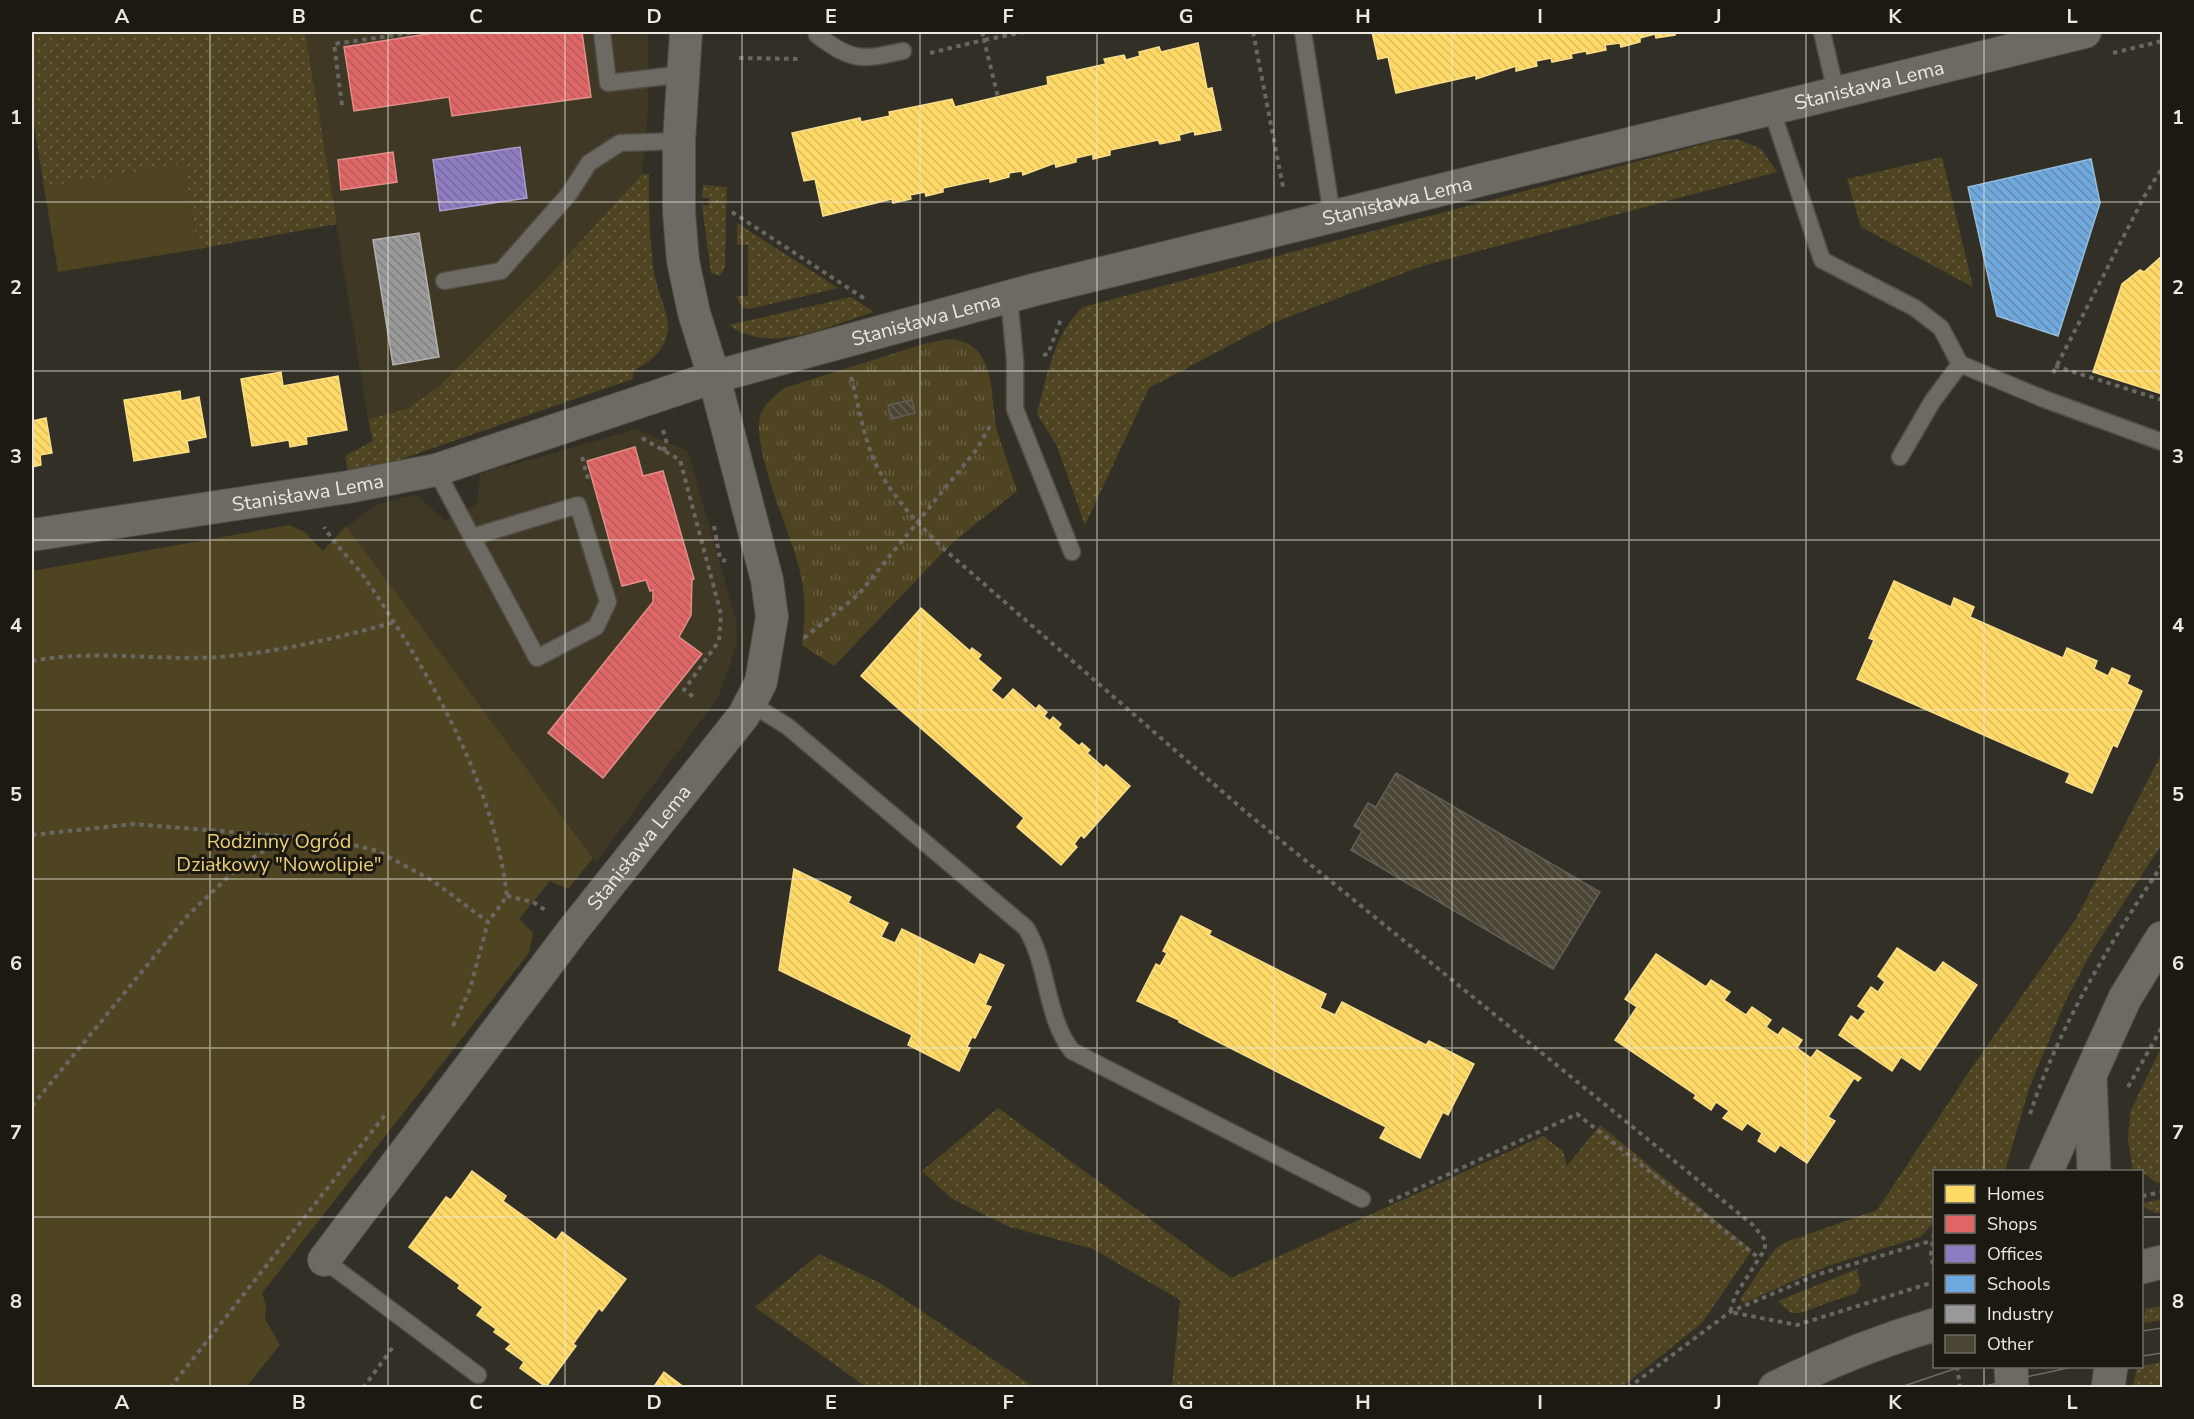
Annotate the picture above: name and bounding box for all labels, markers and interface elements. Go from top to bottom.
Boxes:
text: A [115,3,130,30]
text: B [292,3,306,30]
text: C [469,3,483,30]
text: D [646,3,662,30]
text: E [825,3,837,30]
text: F [1002,3,1014,30]
text: G [1179,3,1193,30]
text: H [1355,3,1371,30]
text: I [1537,3,1543,30]
text: J [1713,3,1722,30]
text: K [1888,3,1902,30]
text: L [2066,3,2078,30]
street label: Stanisława Lema [1791,54,1947,116]
text: 1 [10,104,22,131]
text: 1 [2172,104,2184,131]
street label: Stanisława Lema [1319,169,1475,232]
text: 2 [10,274,22,301]
text: 2 [2172,274,2184,301]
street label: Stanisława Lema [848,286,1003,352]
text: 3 [10,443,22,470]
text: 3 [2172,443,2184,470]
street label: Stanisława Lema [230,467,386,518]
text: 4 [10,612,22,639]
text: 4 [2172,612,2184,639]
street label: Stanisława Lema [580,779,697,916]
text: 5 [10,781,22,808]
text: 5 [2172,781,2184,808]
park label: Rodzinny Ogród Działkowy "Nowolipie" [176,828,382,878]
text: 6 [10,950,22,977]
text: 6 [2172,950,2184,977]
text: 7 [10,1119,22,1146]
text: 7 [2172,1119,2184,1146]
legend [1933,1170,2143,1368]
text: Homes [1987,1182,2044,1206]
text: Shops [1987,1212,2037,1236]
text: Offices [1987,1242,2043,1266]
text: Schools [1987,1272,2051,1296]
text: 8 [10,1288,22,1315]
text: 8 [2172,1288,2184,1315]
text: Industry [1987,1302,2054,1326]
text: Other [1987,1332,2034,1356]
text: A [115,1389,130,1416]
text: B [292,1389,306,1416]
text: C [469,1389,483,1416]
text: D [646,1389,662,1416]
text: E [825,1389,837,1416]
text: F [1002,1389,1014,1416]
text: G [1179,1389,1193,1416]
text: H [1355,1389,1371,1416]
text: I [1537,1389,1543,1416]
text: J [1713,1389,1722,1416]
text: K [1888,1389,1902,1416]
text: L [2066,1389,2078,1416]

